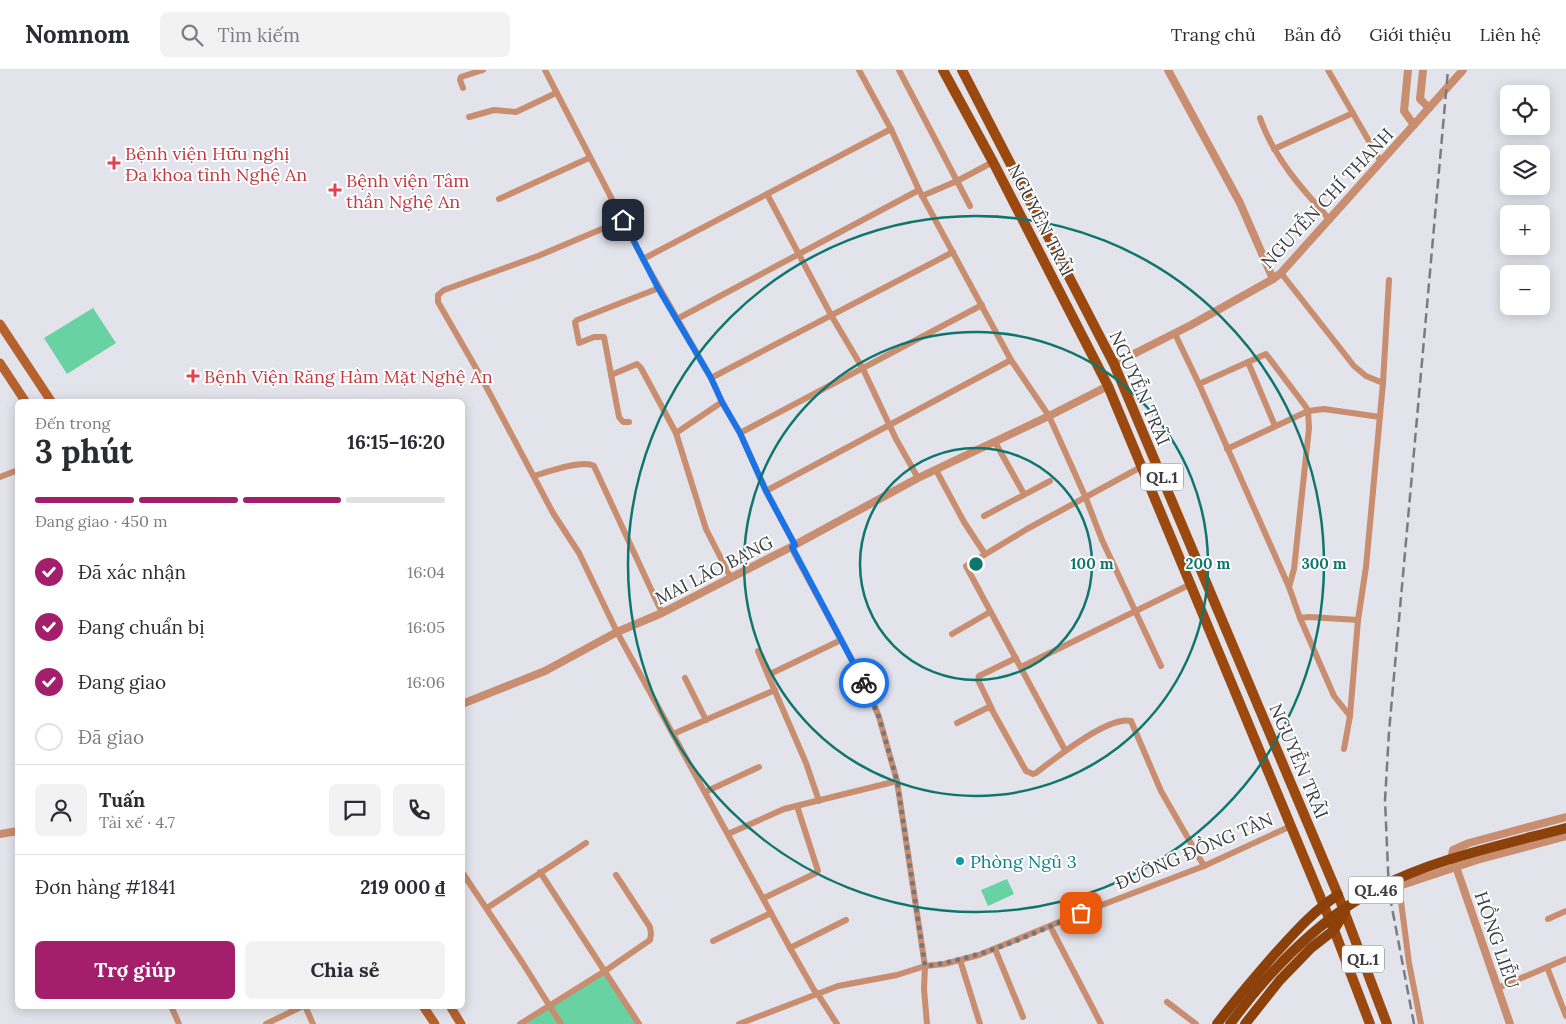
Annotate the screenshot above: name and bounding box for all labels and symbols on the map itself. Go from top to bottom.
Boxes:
street label: NGUYỄN CHÍ THANH [1256,123,1398,273]
place label: Bệnh viện Hữu nghị Đa khoa tỉnh Nghệ An [125,142,307,186]
marker: Bệnh viện Hữu nghị Đa khoa tỉnh Nghệ An [107,156,121,170]
street label: NGUYÊN TRÃI [1003,160,1079,280]
place label: Bệnh viện Tâm thần Nghệ An [346,169,469,213]
marker: Bệnh viện Tâm thần Nghệ An [328,183,342,197]
pin [602,199,644,241]
street label: NGUYỄN TRÃI [1104,327,1176,449]
place label: Bệnh Viện Răng Hàm Mặt Nghệ An [204,365,493,388]
marker: Bệnh Viện Răng Hàm Mặt Nghệ An [186,369,200,383]
road number: QL.1 [1141,464,1183,491]
street label: MAI LÃO BẠNG [651,530,777,610]
text: 100 m [1071,554,1114,573]
text: 200 m [1186,554,1231,573]
text: 300 m [1301,554,1347,573]
centre of rings [967,555,985,573]
courier [839,658,889,708]
street label: NGUYỄN TRÃI [1264,700,1334,822]
street label: ĐƯỜNG ĐỒNG TÂN [1112,807,1276,895]
place label: Phòng Ngủ 3 [970,850,1077,873]
marker: Phòng Ngủ 3 [954,855,966,867]
road number: QL.46 [1348,876,1404,904]
street label: HỒNG LIỄU [1470,888,1524,992]
pin [1060,892,1102,934]
road number: QL.1 [1342,946,1384,972]

